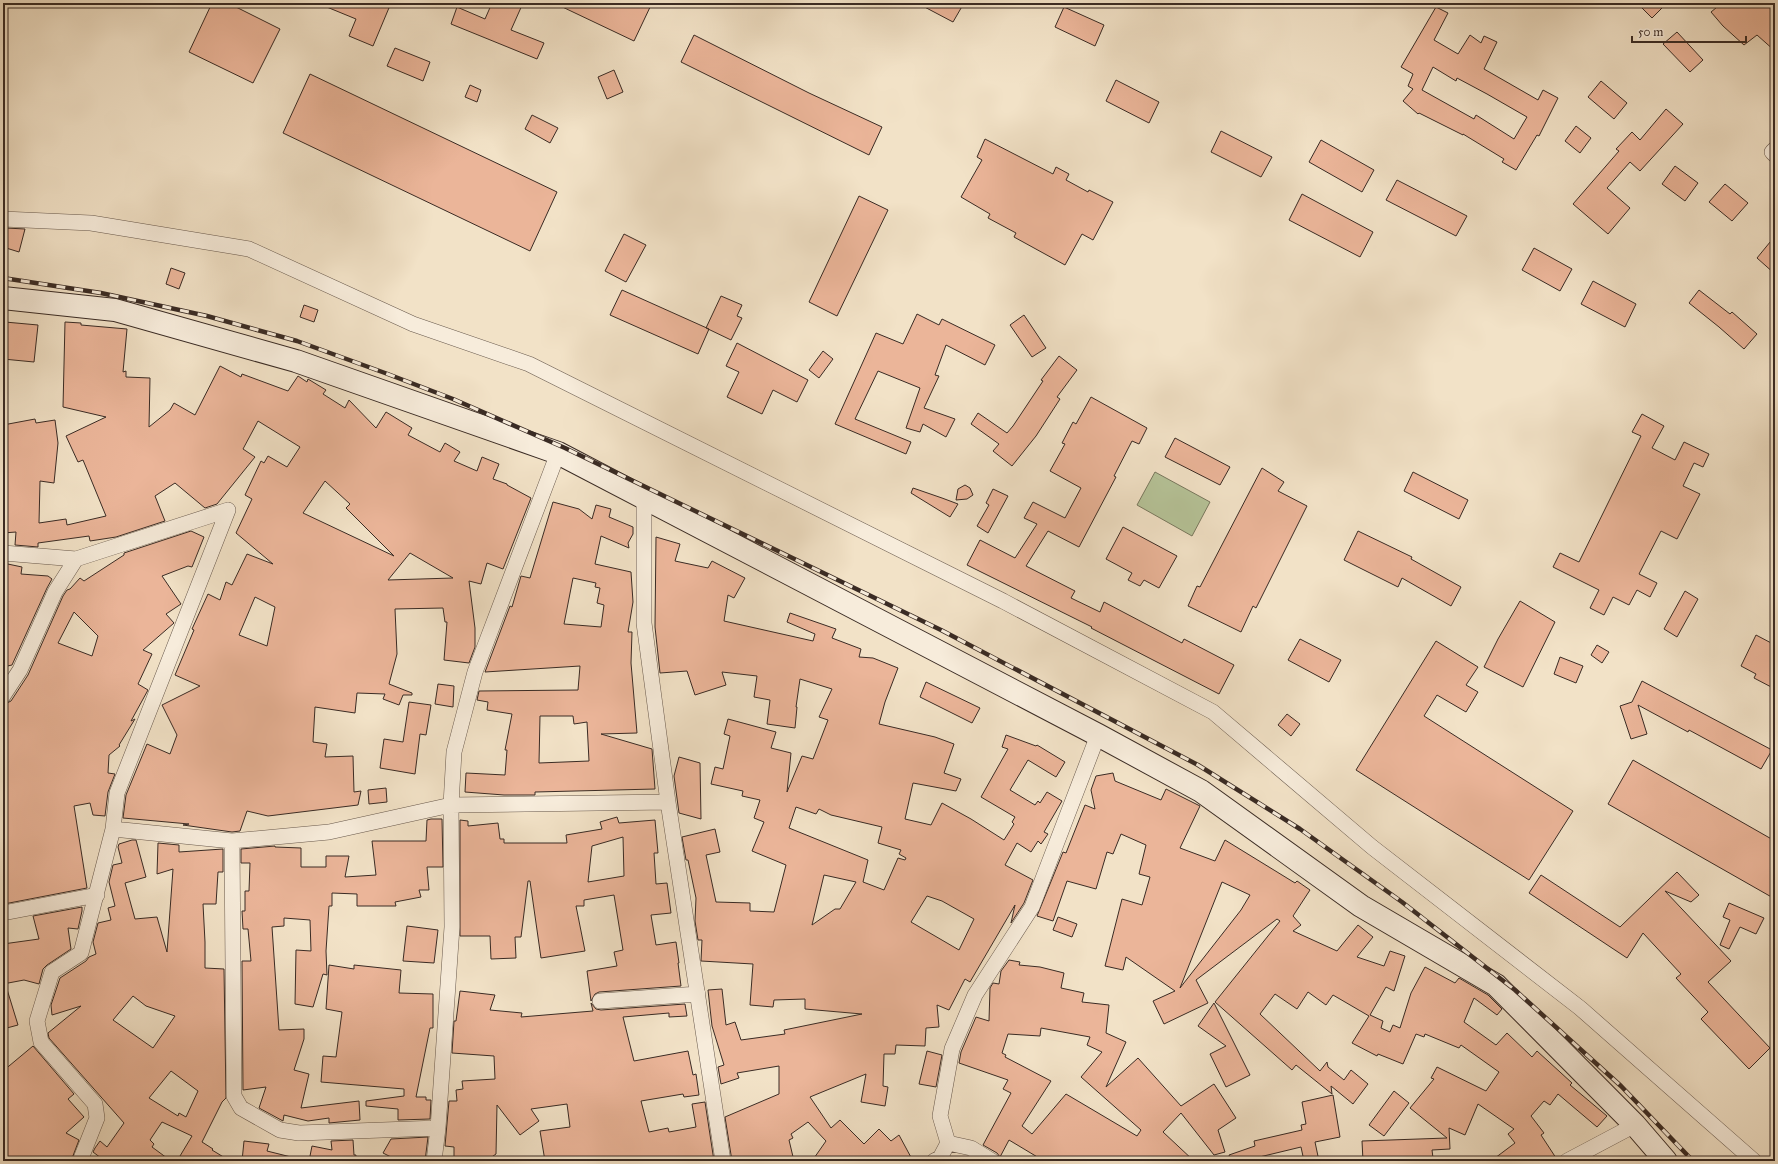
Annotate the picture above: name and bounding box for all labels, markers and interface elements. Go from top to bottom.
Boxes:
scale bar [1632,18,1746,44]
text: 50 m [1638,25,1663,39]

